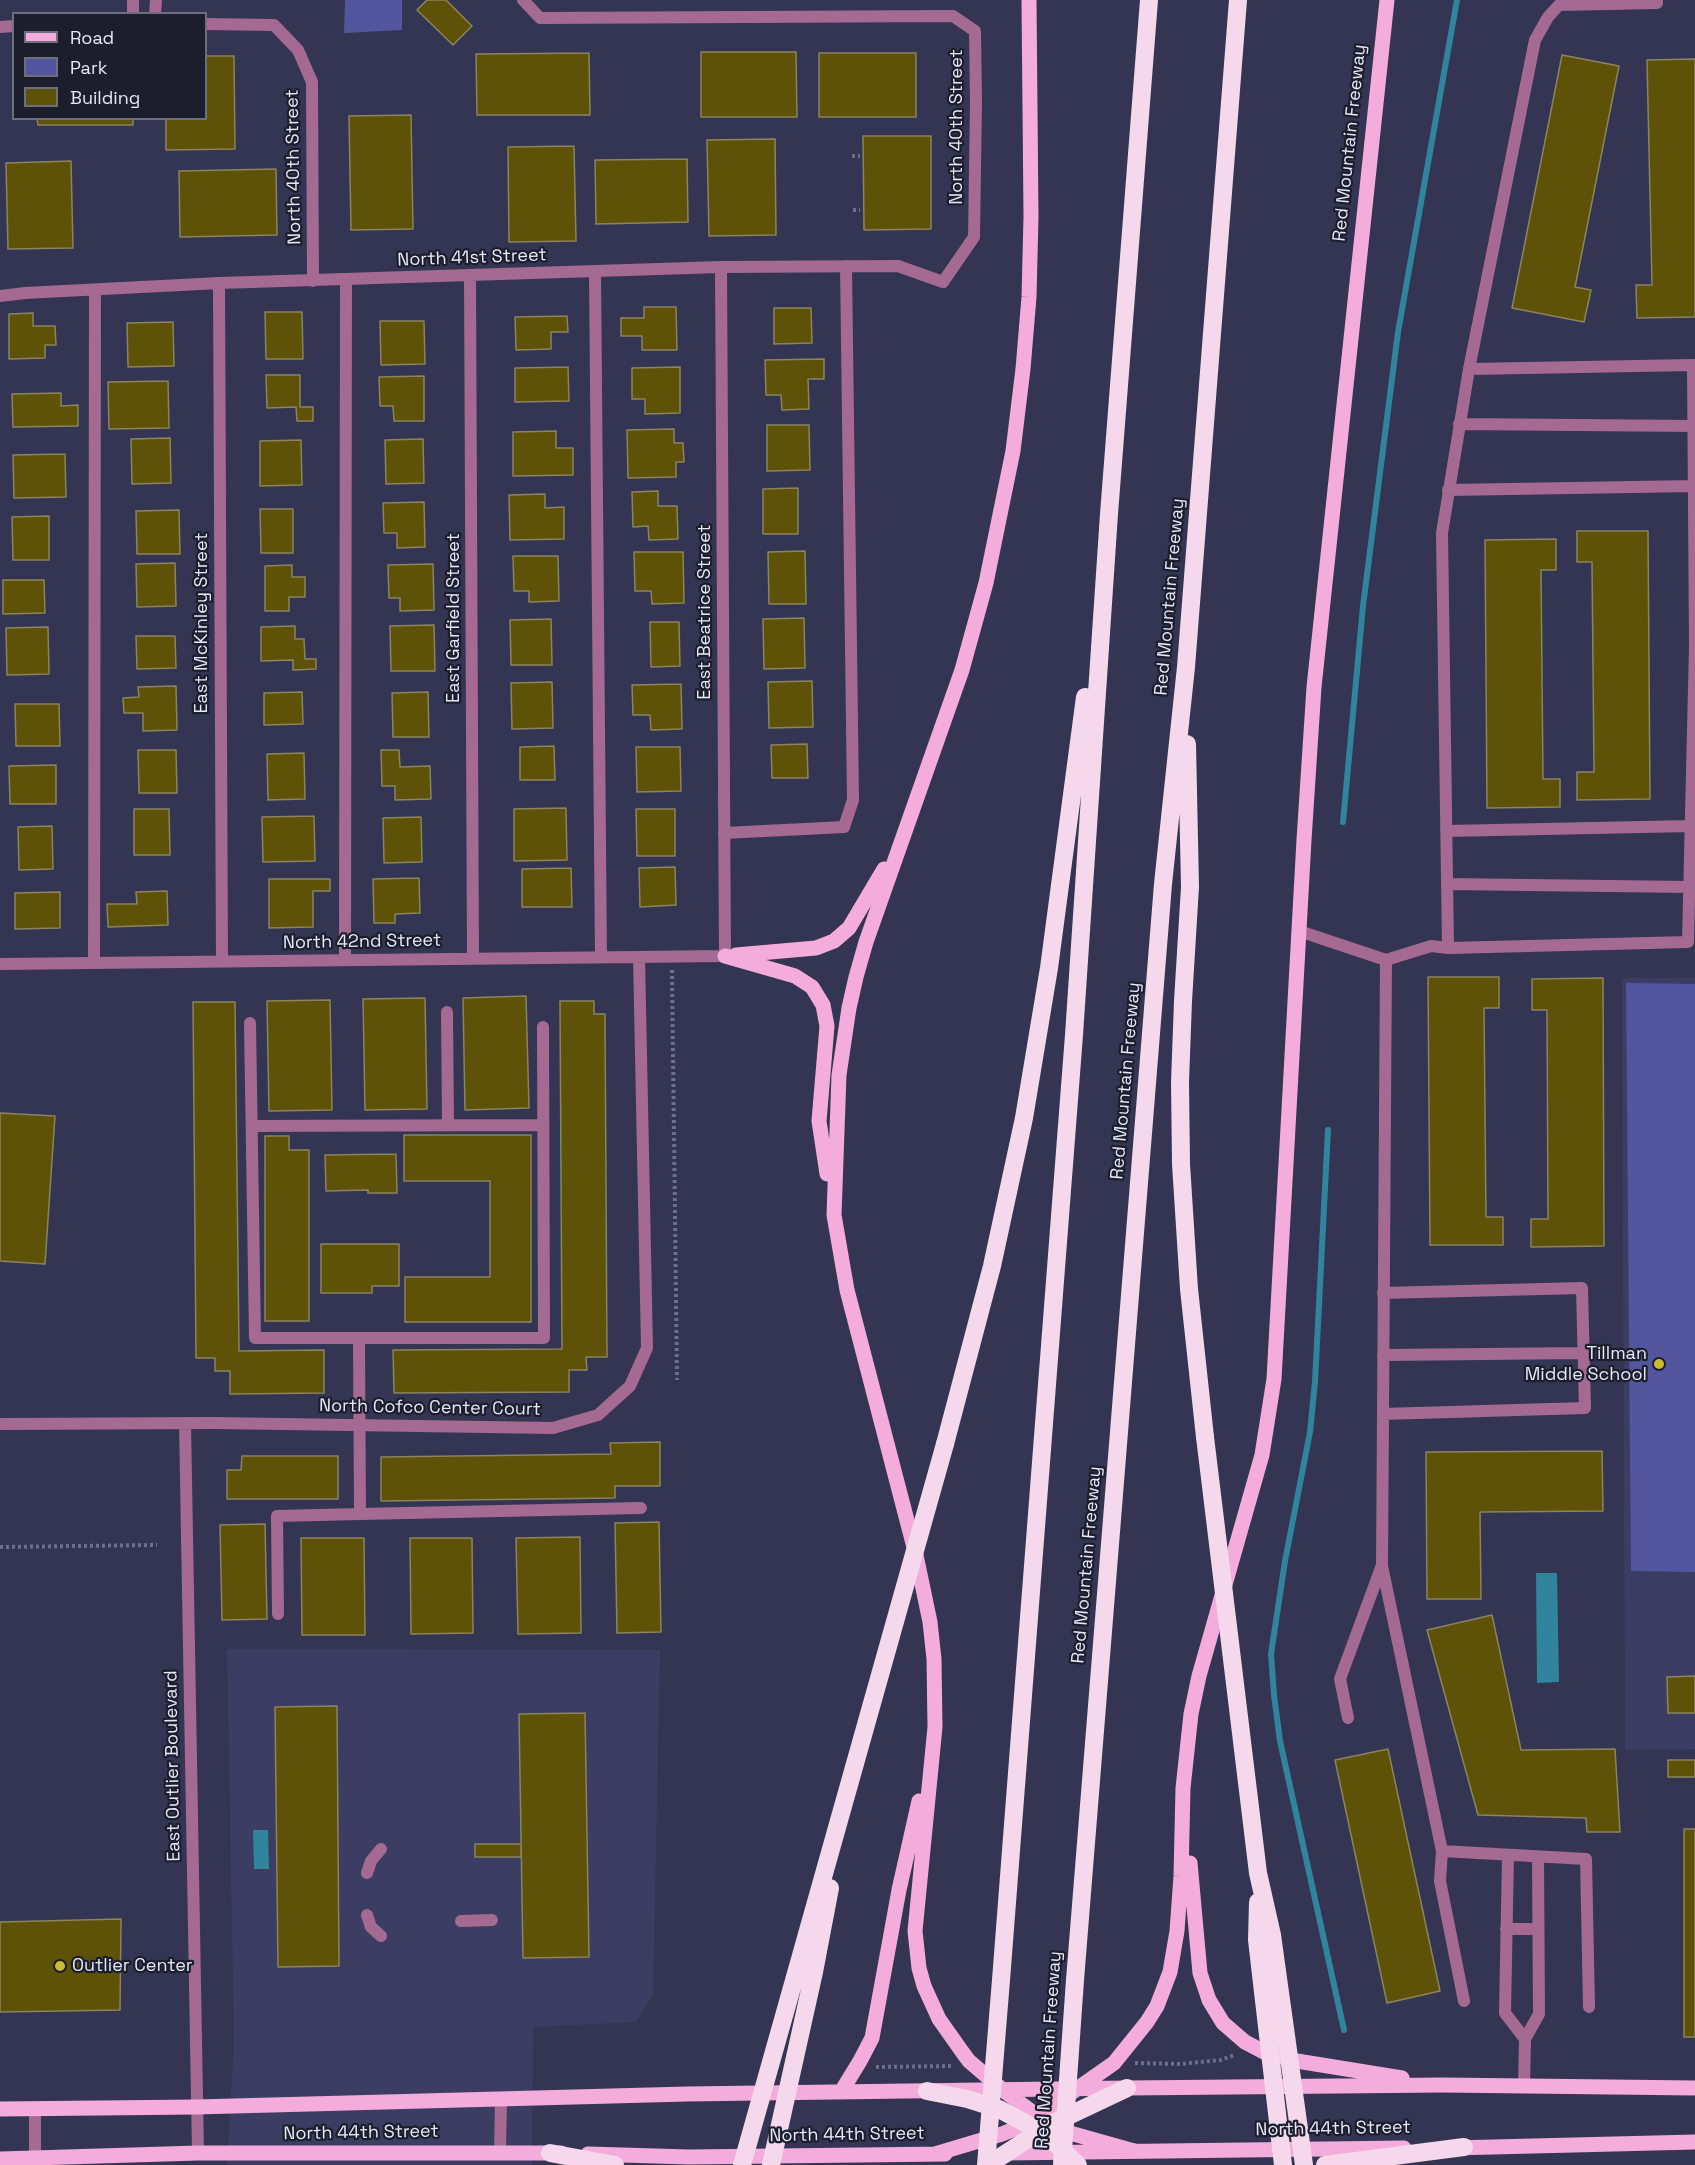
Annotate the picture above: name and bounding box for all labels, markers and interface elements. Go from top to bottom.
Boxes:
legend [12,12,207,120]
text: Road [70,26,114,49]
street label: Red Mountain Freeway [1329,43,1371,243]
street label: North 40th Street [946,49,968,205]
text: Park [70,56,107,79]
text: Building [70,86,140,109]
street label: North 40th Street [282,89,306,245]
street label: North 41st Street [397,245,547,271]
street label: Red Mountain Freeway [1151,497,1189,697]
street label: East Beatrice Street [694,524,716,700]
street label: East McKinley Street [191,532,213,714]
street label: East Garfield Street [443,533,465,703]
street label: North 42nd Street [283,930,441,954]
street label: Red Mountain Freeway [1107,981,1145,1181]
place label: Tillman Middle School [1525,1343,1647,1386]
marker: Tillman Middle School [1652,1357,1666,1371]
street label: North Cofco Center Court [319,1395,541,1421]
street label: Red Mountain Freeway [1068,1465,1106,1665]
street label: East Outlier Boulevard [161,1670,185,1862]
street label: Red Mountain Freeway [1031,1950,1067,2150]
place label: Outlier Center [72,1955,193,1977]
marker: Outlier Center [53,1959,67,1973]
street label: North 44th Street [1255,2117,1411,2141]
street label: North 44th Street [283,2121,439,2145]
street label: North 44th Street [769,2123,925,2147]

